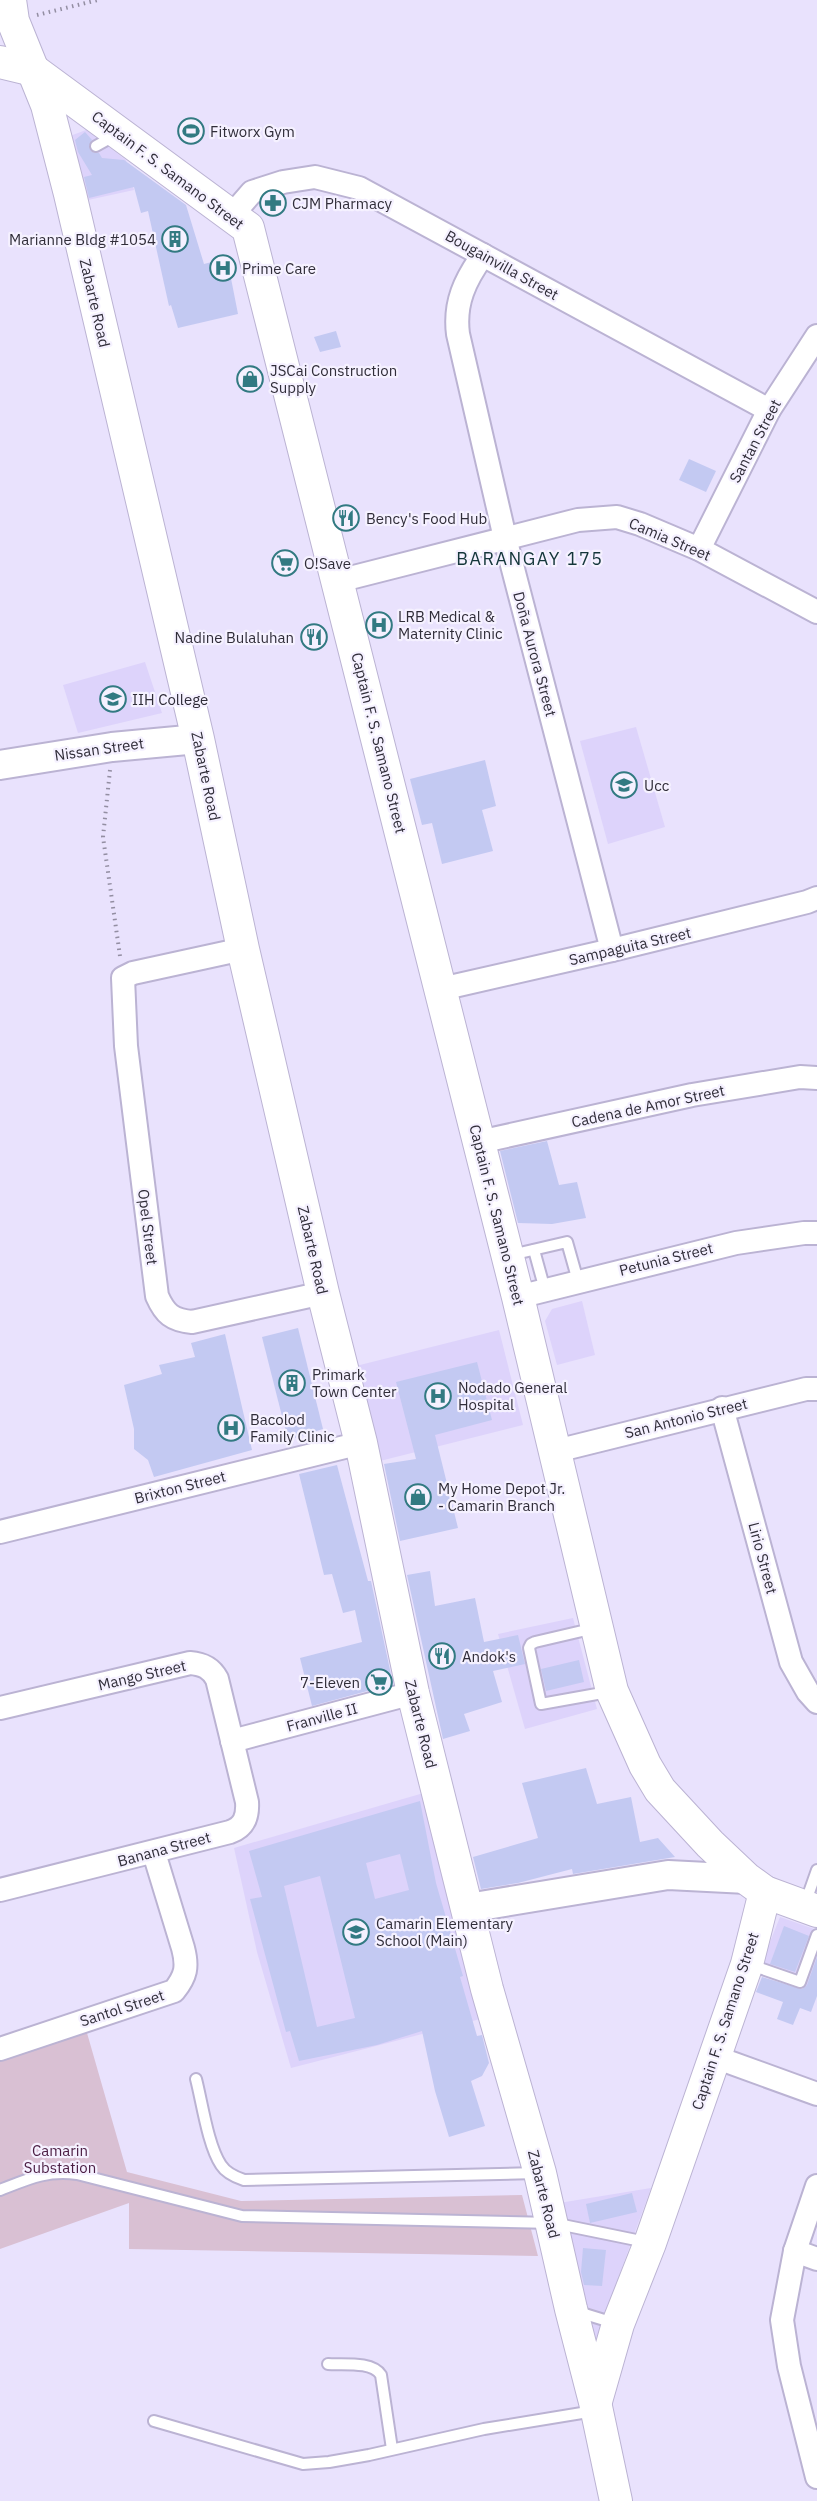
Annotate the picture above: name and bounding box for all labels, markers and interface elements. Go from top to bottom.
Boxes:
street label: Captain F. S. Samano Street [88,107,248,233]
sports icon: Fitworx Gym [176,116,206,146]
place label: Fitworx Gym [210,122,295,141]
pharmacy icon: CJM Pharmacy [258,188,288,218]
place label: CJM Pharmacy [292,194,392,213]
building icon: Marianne Bldg #1054 [160,224,190,254]
street label: Bougainvilla Street [442,226,562,304]
place label: Marianne Bldg #1054 [9,230,156,249]
hospital icon: Prime Care [208,253,238,283]
street label: Zabarte Road [76,257,114,349]
place label: Prime Care [242,259,316,278]
place label: JSCai Construction Supply [270,361,397,397]
shop icon: JSCai Construction Supply [235,364,265,394]
street label: Santan Street [725,396,785,486]
restaurant icon: Bency's Food Hub [331,503,361,533]
place label: Bency's Food Hub [366,509,487,528]
street label: Camia Street [626,513,714,565]
district label: BARANGAY 175 [456,547,604,570]
supermarket icon: O!Save [270,548,300,578]
place label: O!Save [304,554,351,573]
street label: Doña Aurora Street [509,589,561,719]
place label: LRB Medical & Maternity Clinic [398,607,503,643]
hospital icon: LRB Medical & Maternity Clinic [364,610,394,640]
restaurant icon: Nadine Bulaluhan [299,622,329,652]
place label: Nadine Bulaluhan [175,628,294,647]
street label: Captain F. S. Samano Street [347,651,411,835]
school or university icon: IIH College [98,684,128,714]
place label: IIH College [132,690,208,709]
street label: Zabarte Road [187,730,225,822]
street label: Nissan Street [53,733,145,765]
school or university icon: Ucc [609,770,639,800]
place label: Ucc [644,776,670,795]
street label: Sampaguita Street [567,923,693,969]
street label: Cadena de Amor Street [570,1080,726,1132]
street label: Captain F. S. Samano Street [465,1123,529,1307]
street label: Opel Street [134,1188,162,1266]
street label: Zabarte Road [294,1204,332,1296]
street label: Petunia Street [617,1238,715,1280]
place label: Primark Town Center [312,1365,397,1401]
building icon: Primark Town Center [277,1368,307,1398]
place label: Nodado General Hospital [458,1378,567,1414]
hospital icon: Nodado General Hospital [423,1381,453,1411]
street label: San Antonio Street [623,1394,749,1442]
place label: Bacolod Family Clinic [250,1410,335,1446]
hospital icon: Bacolod Family Clinic [216,1413,246,1443]
street label: Brixton Street [132,1466,228,1508]
place label: My Home Depot Jr. - Camarin Branch [438,1479,565,1515]
shop icon: My Home Depot Jr. - Camarin Branch [403,1482,433,1512]
street label: Lirio Street [744,1520,782,1596]
restaurant icon: Andok's [427,1641,457,1671]
place label: Andok's [462,1647,516,1666]
street label: Mango Street [96,1656,188,1694]
supermarket icon: 7-Eleven [364,1667,394,1697]
place label: 7-Eleven [300,1673,360,1692]
street label: Zabarte Road [401,1678,441,1770]
street label: Franville II [284,1698,360,1736]
street label: Banana Street [115,1827,213,1871]
place label: Camarin Elementary School (Main) [376,1914,514,1950]
school or university icon: Camarin Elementary School (Main) [341,1917,371,1947]
street label: Captain F. S. Samano Street [687,1930,763,2112]
street label: Santol Street [77,1985,167,2031]
park label: Camarin Substation [24,2141,96,2177]
street label: Zabarte Road [524,2148,564,2240]

